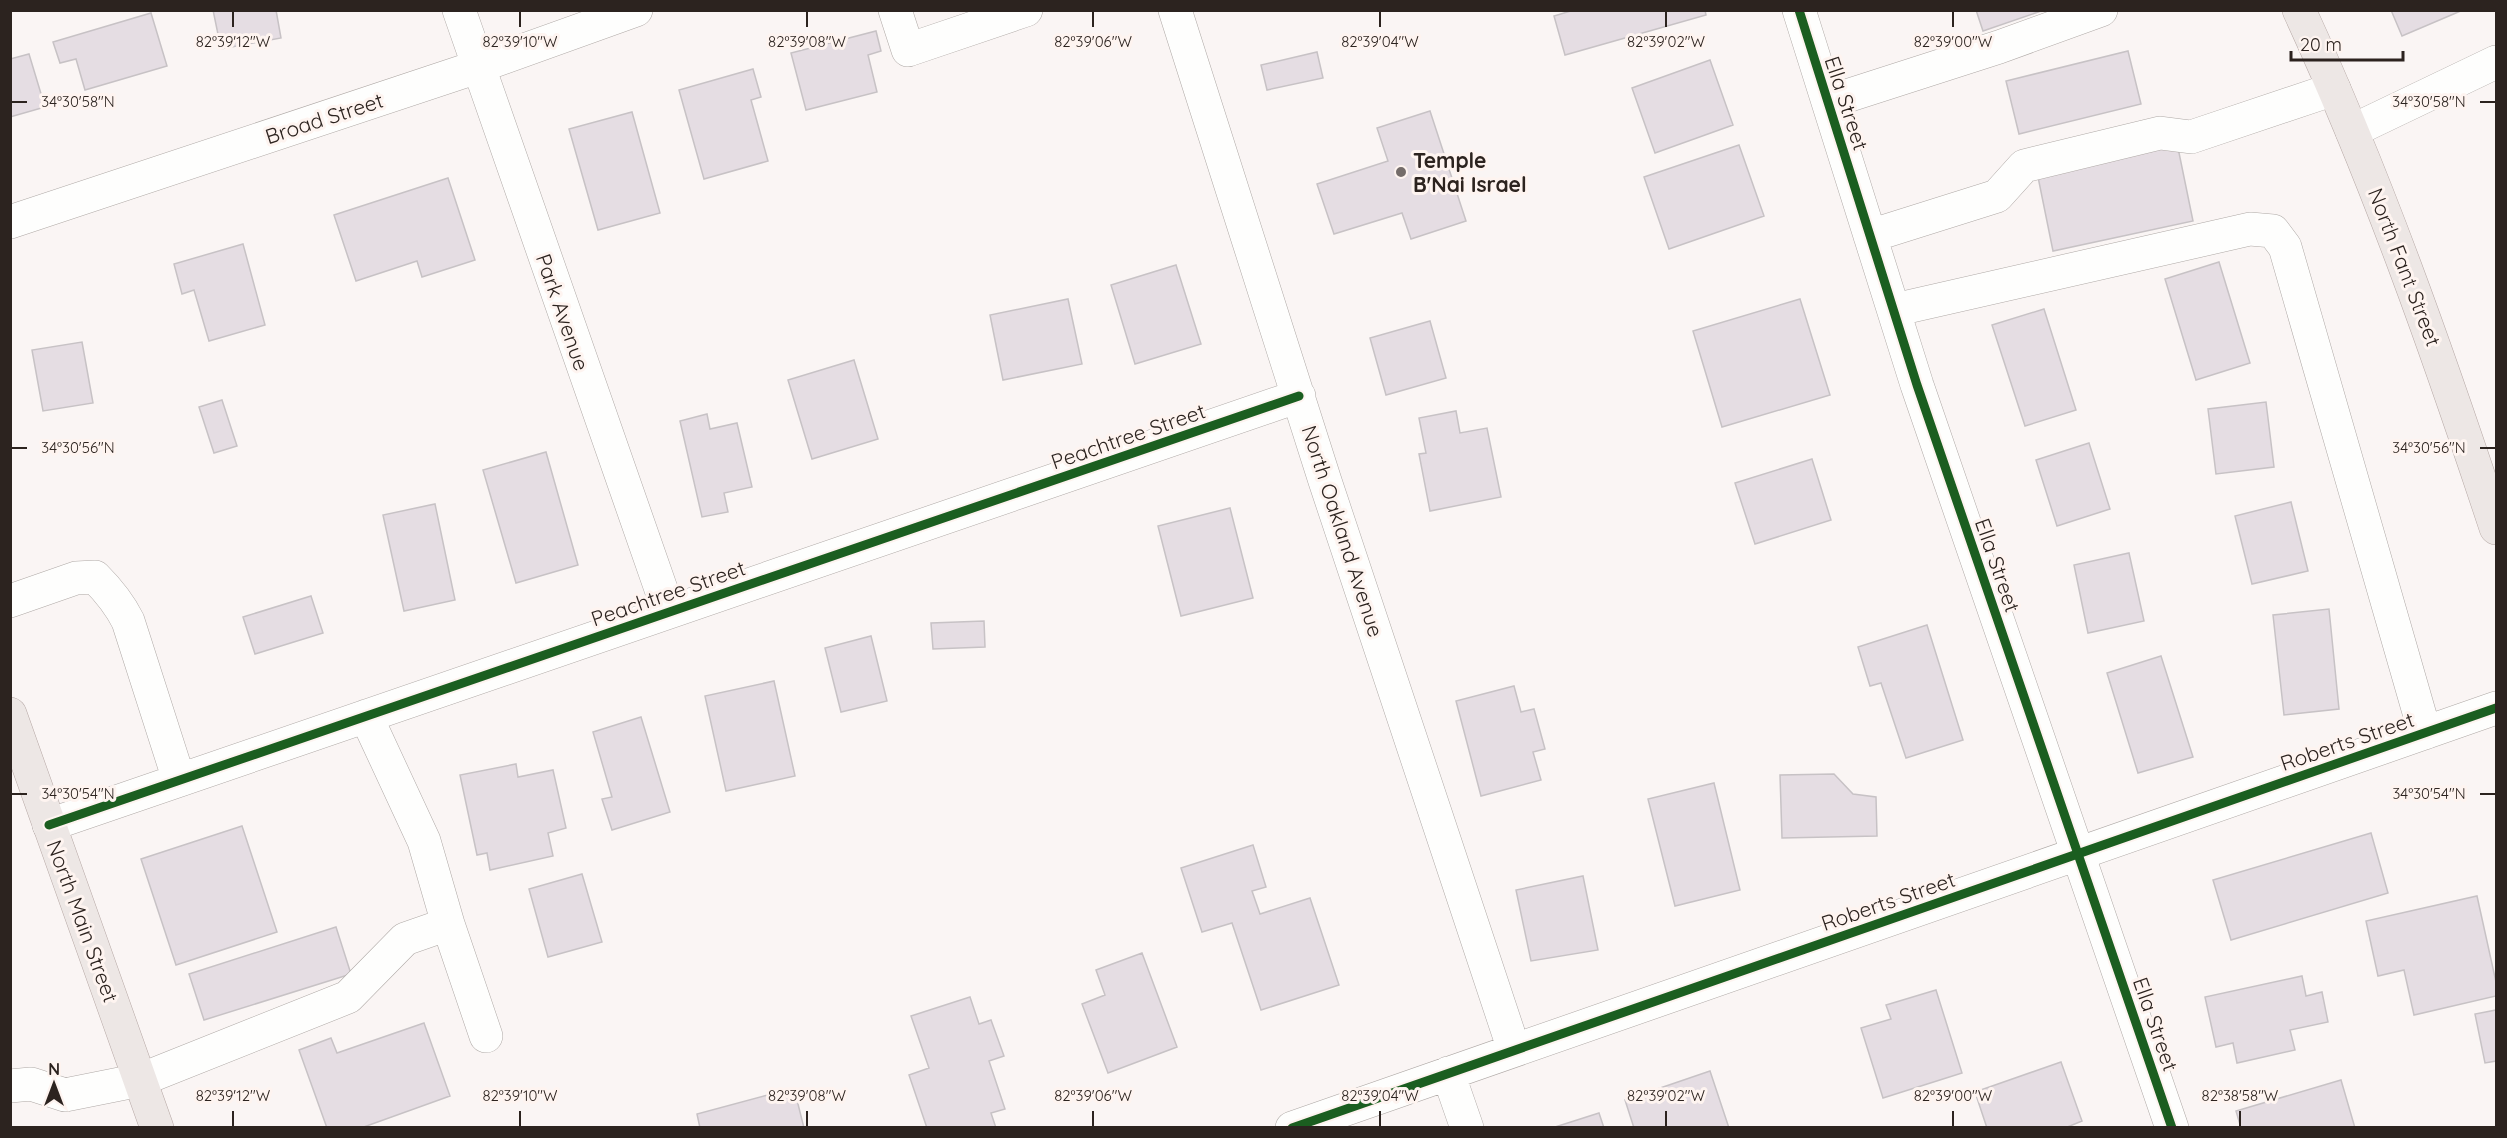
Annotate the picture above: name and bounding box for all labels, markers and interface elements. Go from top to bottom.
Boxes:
scale bar [2291,24,2404,62]
text: 82°39'12"W [196,32,271,51]
text: 82°39'10"W [482,32,558,51]
text: 82°39'08"W [768,32,846,51]
text: 82°39'06"W [1054,32,1132,51]
text: 82°39'04"W [1341,32,1419,51]
text: 82°39'02"W [1627,32,1705,51]
text: 82°39'00"W [1914,32,1993,51]
text: 20 m [2300,33,2342,56]
street label: Ella Street [1820,53,1874,153]
street label: Broad Street [262,87,386,149]
text: 34°30'58"N [41,92,115,111]
text: 34°30'58"N [2392,92,2466,111]
place label: Temple B'Nai Israel [1413,147,1527,197]
marker: Temple B'Nai Israel [1394,165,1408,179]
street label: North Fant Street [2363,184,2447,350]
street label: Park Avenue [531,250,595,374]
street label: Peachtree Street [1047,397,1209,475]
street label: North Oakland Avenue [1297,422,1389,640]
text: 34°30'56"N [41,438,115,457]
text: 34°30'56"N [2392,438,2466,457]
street label: Ella Street [1970,515,2026,615]
street label: Peachtree Street [587,554,749,632]
street label: Roberts Street [2277,706,2417,776]
text: 34°30'54"N [41,784,115,803]
text: 34°30'54"N [2392,784,2466,803]
street label: North Main Street [42,836,124,1006]
street label: Roberts Street [1818,866,1958,936]
street label: Ella Street [2128,974,2184,1074]
north arrow [24,1054,84,1114]
text: N [48,1059,60,1079]
text: 82°39'12"W [196,1086,271,1105]
text: 82°39'10"W [482,1086,558,1105]
text: 82°39'08"W [768,1086,846,1105]
text: 82°39'06"W [1054,1086,1132,1105]
text: 82°39'04"W [1341,1086,1419,1105]
text: 82°39'02"W [1627,1086,1705,1105]
text: 82°39'00"W [1914,1086,1993,1105]
text: 82°38'58"W [2202,1086,2279,1105]

